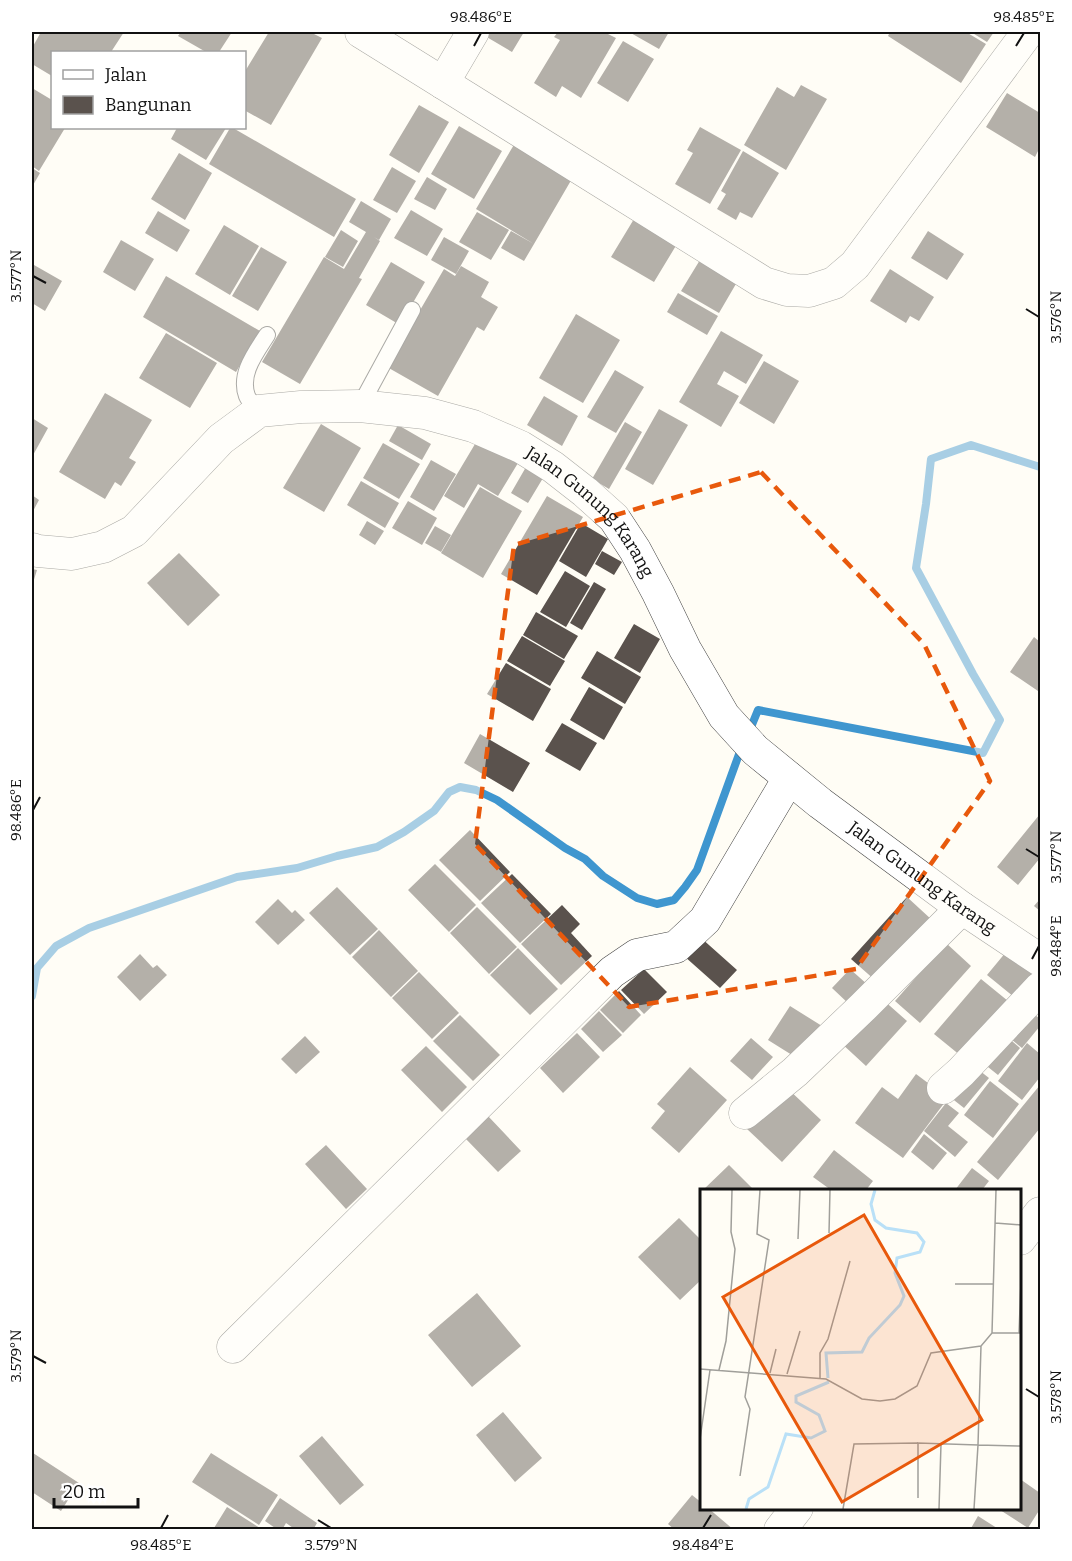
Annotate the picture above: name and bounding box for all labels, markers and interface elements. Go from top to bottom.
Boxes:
text: 98.486°E [450,8,512,26]
text: 98.485°E [993,8,1055,26]
legend [51,51,246,129]
text: Jalan [104,64,147,86]
text: Bangunan [105,94,192,116]
text: 3.577°N [7,249,25,302]
text: 3.576°N [1047,290,1065,343]
street label: Jalan Gunung Karang [521,441,659,581]
text: 98.486°E [7,779,25,841]
street label: Jalan Gunung Karang [843,816,1000,939]
text: 3.577°N [1047,830,1065,883]
text: 98.484°E [1047,915,1065,977]
inset map [700,1189,1021,1510]
text: 3.579°N [7,1329,25,1383]
text: 3.578°N [1047,1370,1065,1424]
scale bar [54,1471,138,1509]
text: 20 m [63,1481,105,1503]
text: 98.485°E [130,1536,192,1554]
text: 3.579°N [304,1536,358,1554]
text: 98.484°E [672,1536,734,1554]

